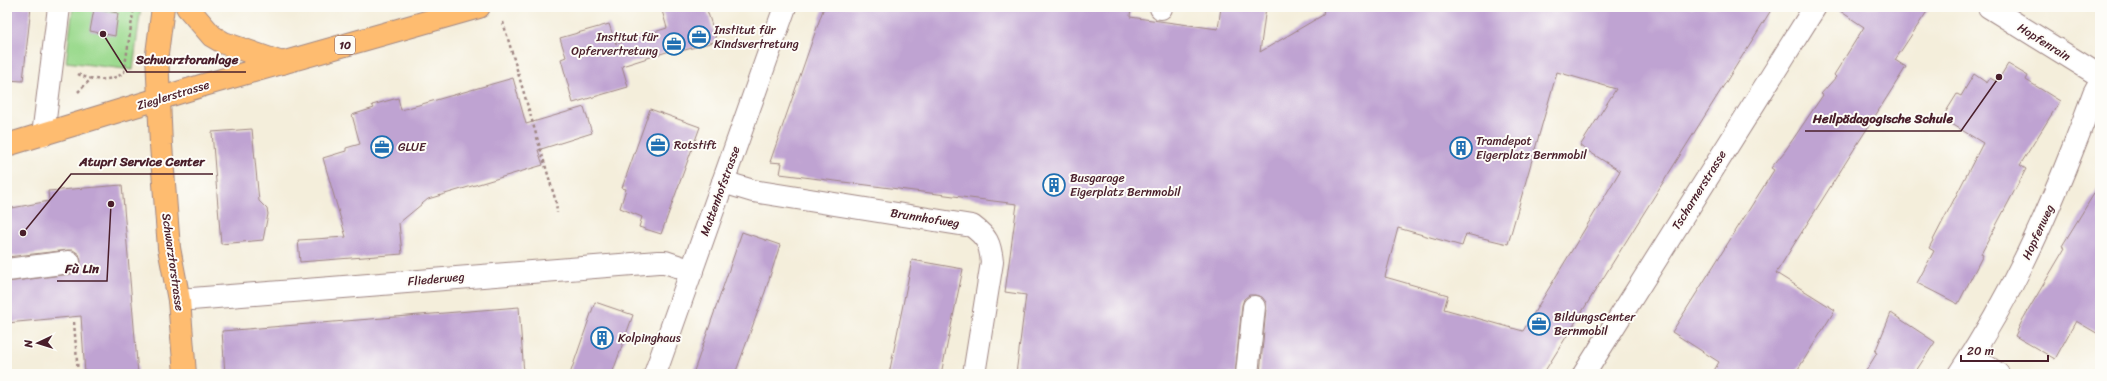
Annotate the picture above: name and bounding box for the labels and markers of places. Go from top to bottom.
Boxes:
place label: Institut für Kindsvertretung [713,19,799,55]
office icon: Institut für Kindsvertretung [686,24,712,50]
place label: Institut für Opfervertretung [571,26,659,62]
office icon: Institut für Opfervertretung [661,31,687,57]
callout: Schwarztoranlage [127,47,246,72]
callout: Heilpädagogische Schule [1805,106,1961,131]
place label: Tramdepot Eigerplatz Bernmobil [1476,130,1587,166]
office icon: Rotstift [645,132,671,158]
office icon: GLUE [369,134,395,160]
place label: Rotstift [674,134,717,156]
building icon: Tramdepot Eigerplatz Bernmobil [1448,135,1474,161]
place label: GLUE [398,136,427,158]
callout: Atupri Service Center [71,149,213,174]
place label: Busgarage Eigerplatz Bernmobil [1070,167,1181,203]
building icon: Busgarage Eigerplatz Bernmobil [1041,172,1067,198]
callout: Fù Lin [57,256,107,281]
place label: BildungsCenter Bernmobil [1554,306,1636,342]
office icon: BildungsCenter Bernmobil [1526,311,1552,337]
building icon: Kolpinghaus [589,325,615,351]
place label: Kolpinghaus [618,327,681,349]

